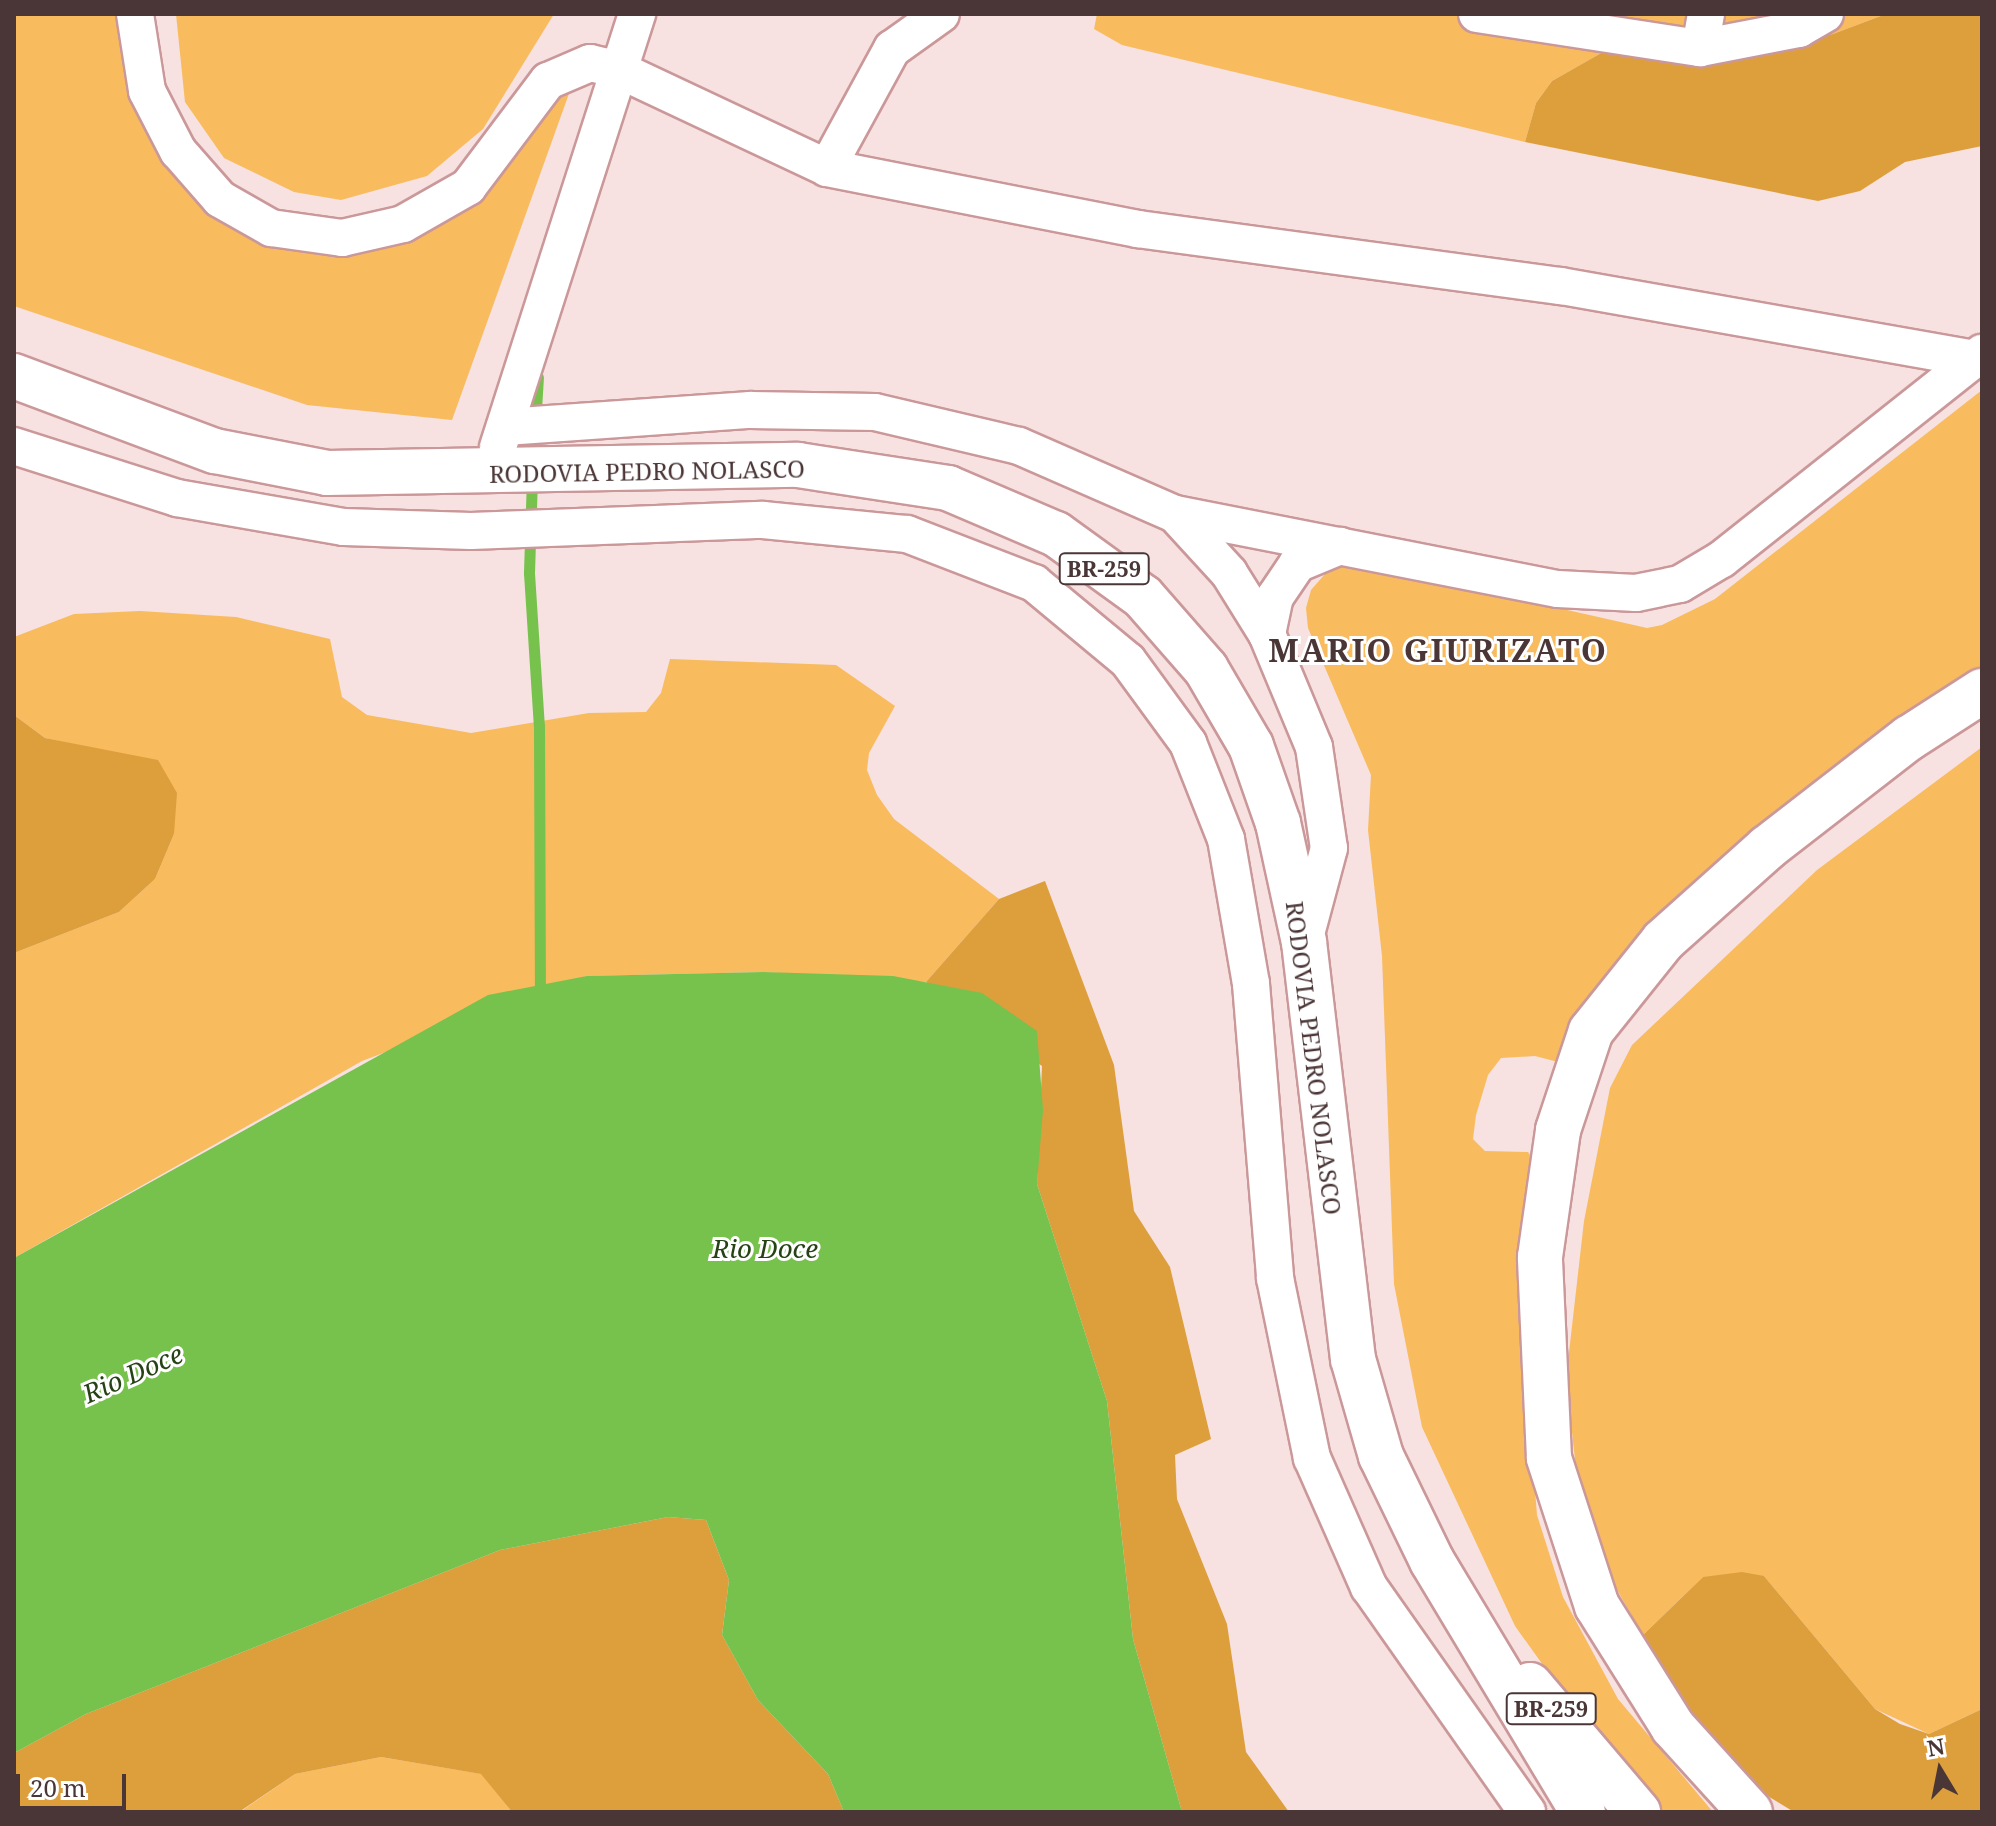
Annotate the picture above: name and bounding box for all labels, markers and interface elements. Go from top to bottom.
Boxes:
street label: RODOVIA PEDRO NOLASCO [489,454,805,488]
road number: BR-259 [1058,551,1150,587]
district label: MARIO GIURIZATO [1268,631,1608,669]
street label: RODOVIA PEDRO NOLASCO [1280,900,1348,1216]
water label: Rio Doce [712,1233,818,1265]
water label: Rio Doce [78,1338,188,1410]
road number: BR-259 [1505,1691,1597,1727]
north arrow [1900,1730,1980,1810]
text: N [1925,1730,1947,1763]
scale bar [20,1758,130,1808]
text: 20 m [30,1771,86,1804]

